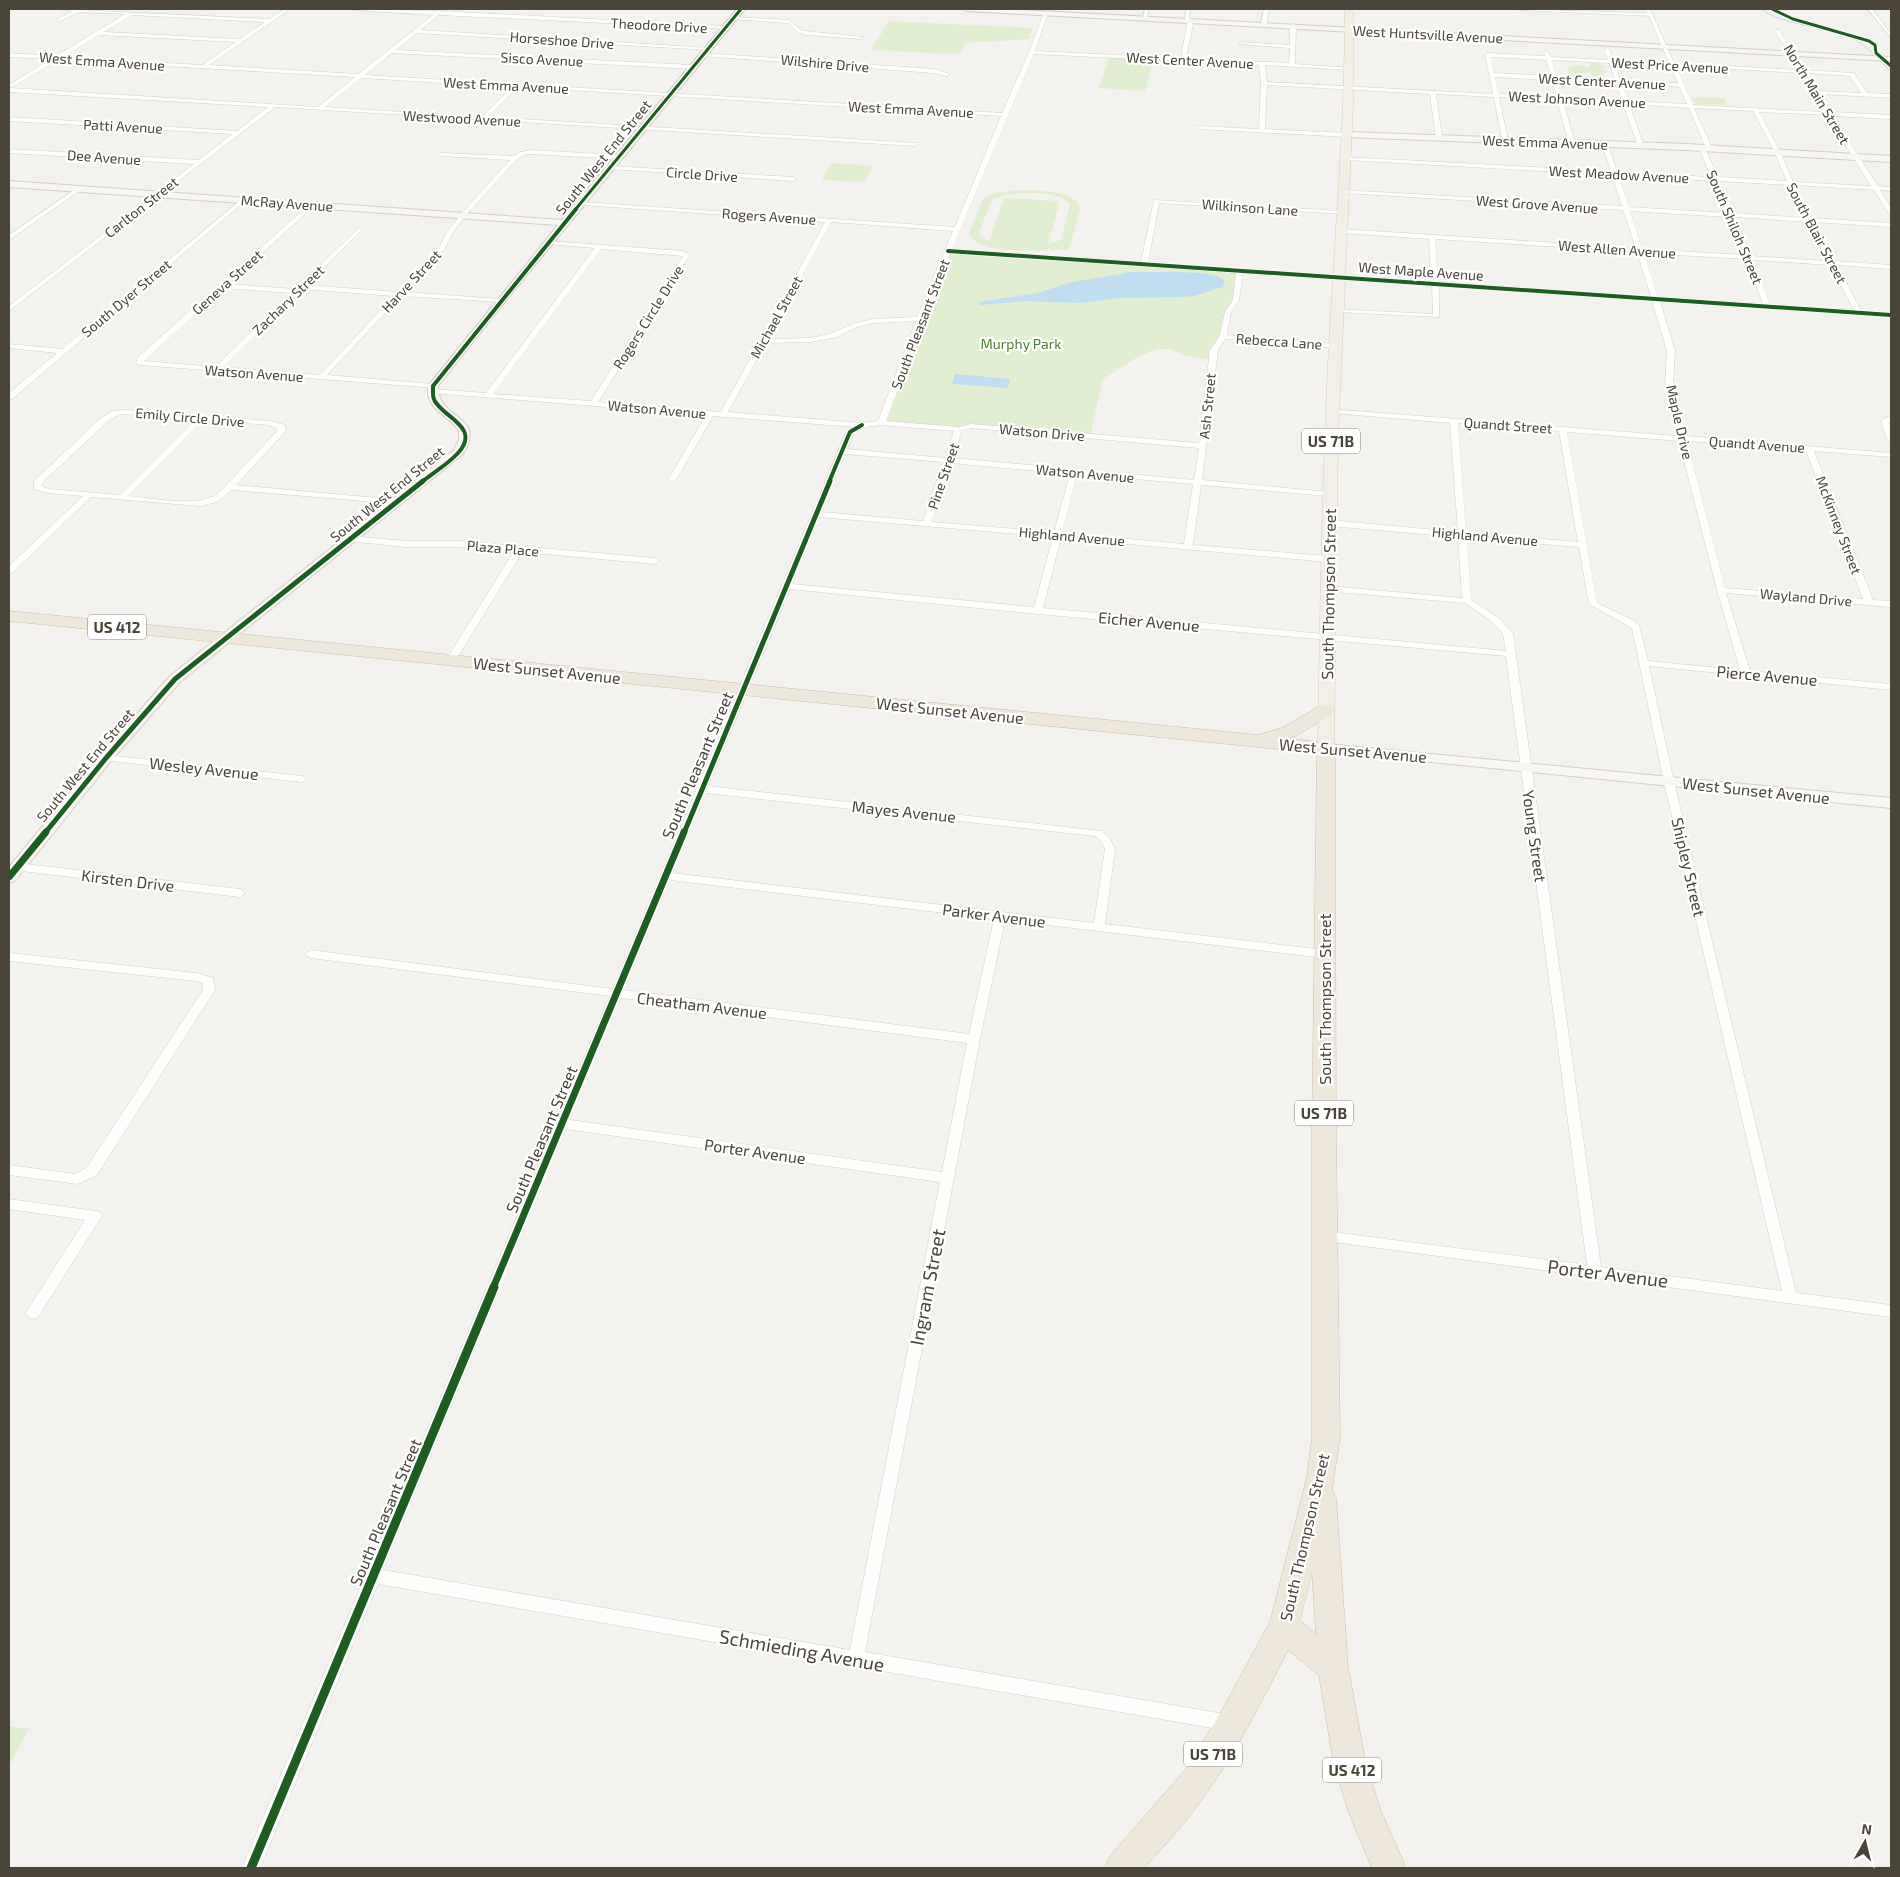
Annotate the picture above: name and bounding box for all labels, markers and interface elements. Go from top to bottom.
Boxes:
street label: Theodore Drive [610,14,708,36]
street label: West Huntsville Avenue [1352,22,1504,46]
street label: Horseshoe Drive [509,28,615,52]
street label: North Main Street [1780,41,1854,147]
street label: West Emma Avenue [39,48,165,74]
street label: Sisco Avenue [500,48,584,70]
street label: West Center Avenue [1126,48,1254,72]
street label: Wilshire Drive [780,51,870,75]
street label: West Price Avenue [1611,53,1729,77]
street label: West Center Avenue [1538,69,1666,93]
street label: West Emma Avenue [443,73,569,97]
street label: West Johnson Avenue [1508,87,1646,111]
street label: South West End Street [552,96,654,218]
street label: West Emma Avenue [848,97,974,121]
street label: Westwood Avenue [403,106,521,130]
street label: Patti Avenue [83,115,163,137]
street label: West Emma Avenue [1482,131,1608,153]
street label: Dee Avenue [66,146,142,168]
street label: West Meadow Avenue [1548,162,1690,186]
street label: Circle Drive [666,163,738,185]
street label: South Shiloh Street [1703,167,1767,287]
street label: Carlton Street [101,173,181,241]
street label: South Blair Street [1783,180,1851,286]
street label: McRay Avenue [240,191,334,215]
street label: West Grove Avenue [1475,191,1599,217]
street label: Wilkinson Lane [1201,195,1299,219]
street label: Rogers Avenue [721,204,817,228]
street label: West Allen Avenue [1557,236,1677,262]
street label: Geneva Street [188,246,266,318]
street label: Harve Street [378,246,444,316]
street label: South Dyer Street [78,256,174,340]
street label: South Pleasant Street [887,256,953,392]
street label: West Maple Avenue [1358,258,1484,284]
street label: Zachary Street [249,262,327,338]
street label: Rogers Circle Drive [609,262,687,372]
street label: Michael Street [746,273,806,361]
street label: Rebecca Lane [1235,330,1323,352]
park label: Murphy Park [981,335,1061,352]
street label: Watson Avenue [204,361,304,385]
street label: Ash Street [1195,372,1219,440]
street label: Maple Drive [1663,383,1697,461]
street label: Watson Avenue [607,396,707,422]
street label: Emily Circle Drive [135,404,245,430]
street label: Quandt Street [1463,413,1553,437]
street label: Watson Drive [999,420,1085,444]
road number: US 71B [1302,428,1360,454]
street label: Quandt Avenue [1708,432,1806,456]
street label: Pine Street [924,440,962,512]
street label: South West End Street [326,443,448,545]
street label: Watson Avenue [1035,460,1135,486]
street label: McKinney Street [1812,474,1866,576]
street label: South Thompson Street [1317,508,1339,680]
street label: Highland Avenue [1018,523,1126,549]
street label: Highland Avenue [1431,523,1539,549]
street label: Plaza Place [466,536,540,560]
street label: Wayland Drive [1759,584,1853,610]
street label: Eicher Avenue [1098,607,1200,635]
road number: US 412 [88,614,146,640]
street label: West Sunset Avenue [472,653,622,687]
street label: Pierce Avenue [1716,661,1818,689]
street label: South Pleasant Street [657,689,737,841]
street label: West Sunset Avenue [875,693,1025,727]
street label: South West End Street [33,705,137,825]
street label: West Sunset Avenue [1278,734,1428,766]
street label: Wesley Avenue [148,753,260,783]
street label: West Sunset Avenue [1681,773,1831,807]
street label: Young Street [1519,789,1551,883]
street label: Mayes Avenue [851,796,957,826]
street label: Shipley Street [1668,816,1710,918]
street label: Kirsten Drive [80,865,176,895]
street label: Parker Avenue [941,899,1047,931]
street label: South Thompson Street [1315,913,1334,1085]
street label: Cheatham Avenue [636,988,768,1022]
street label: South Pleasant Street [501,1063,581,1215]
road number: US 71B [1295,1100,1353,1126]
street label: Porter Avenue [703,1134,807,1168]
street label: Ingram Street [904,1227,950,1347]
street label: Porter Avenue [1546,1254,1670,1292]
street label: South Pleasant Street [345,1436,425,1588]
street label: South Thompson Street [1275,1451,1333,1623]
street label: Schmieding Avenue [718,1624,886,1676]
road number: US 71B [1184,1742,1242,1766]
road number: US 412 [1323,1758,1381,1782]
north arrow [1840,1817,1890,1867]
text: N [1861,1820,1873,1838]

